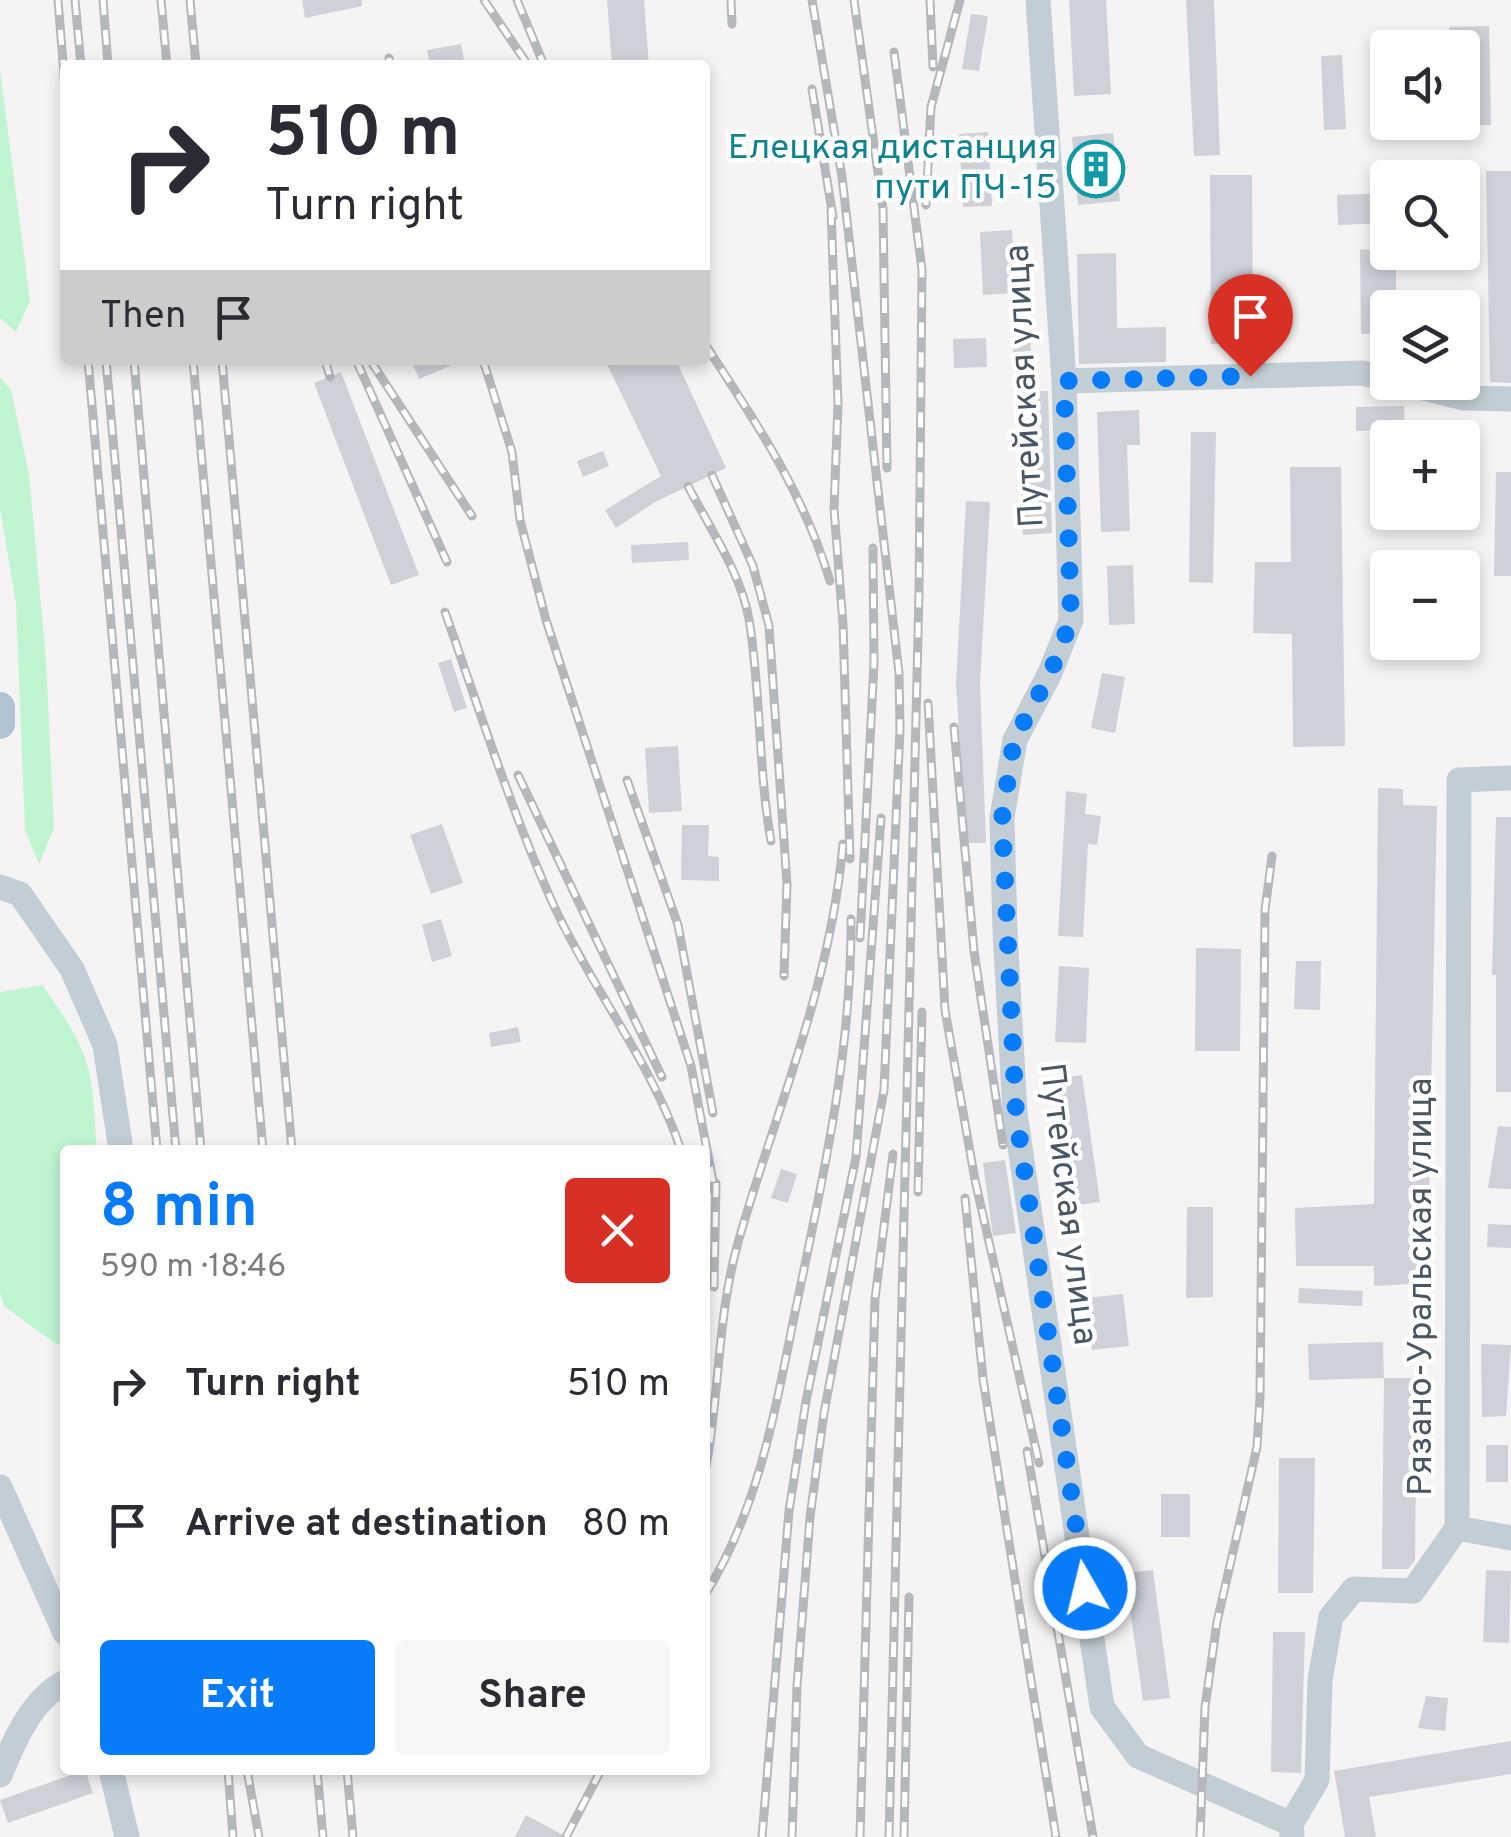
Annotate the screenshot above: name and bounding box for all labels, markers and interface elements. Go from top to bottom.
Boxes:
map controls [1370,30,1480,660]
button: sound [1370,30,1480,140]
text: 510 m [265,92,461,181]
icon: right [100,100,230,230]
place label: Елецкая дистанция пути ПЧ-15 [728,127,1057,211]
building icon: Елецкая дистанция пути ПЧ-15 [1066,139,1126,199]
button: search [1370,160,1480,270]
text: Turn right [265,179,464,236]
street label: Путейская улица [997,243,1055,529]
pin [1208,274,1293,377]
icon: arrive [1223,289,1278,344]
icon: arrive [206,290,261,345]
button: layers [1370,290,1480,400]
text: Then [100,293,186,342]
button: + [1370,420,1480,530]
button: − [1370,550,1480,660]
street label: Путейская улица [1028,1061,1106,1347]
street label: Рязано-Уральская улица [1400,1078,1444,1496]
text: 8 min [100,1172,258,1248]
button: close [565,1178,670,1283]
text: 590 m · 18:46 [100,1248,286,1288]
icon: right [100,1358,155,1413]
text: Turn right [185,1361,360,1410]
text: 510 m [567,1361,670,1410]
icon: arrive [100,1498,155,1553]
text: Arrive at destination [185,1501,548,1550]
text: 80 m [582,1501,670,1550]
position arrow [1033,1536,1137,1640]
button: Exit [100,1640,375,1755]
button: Share [395,1640,670,1755]

